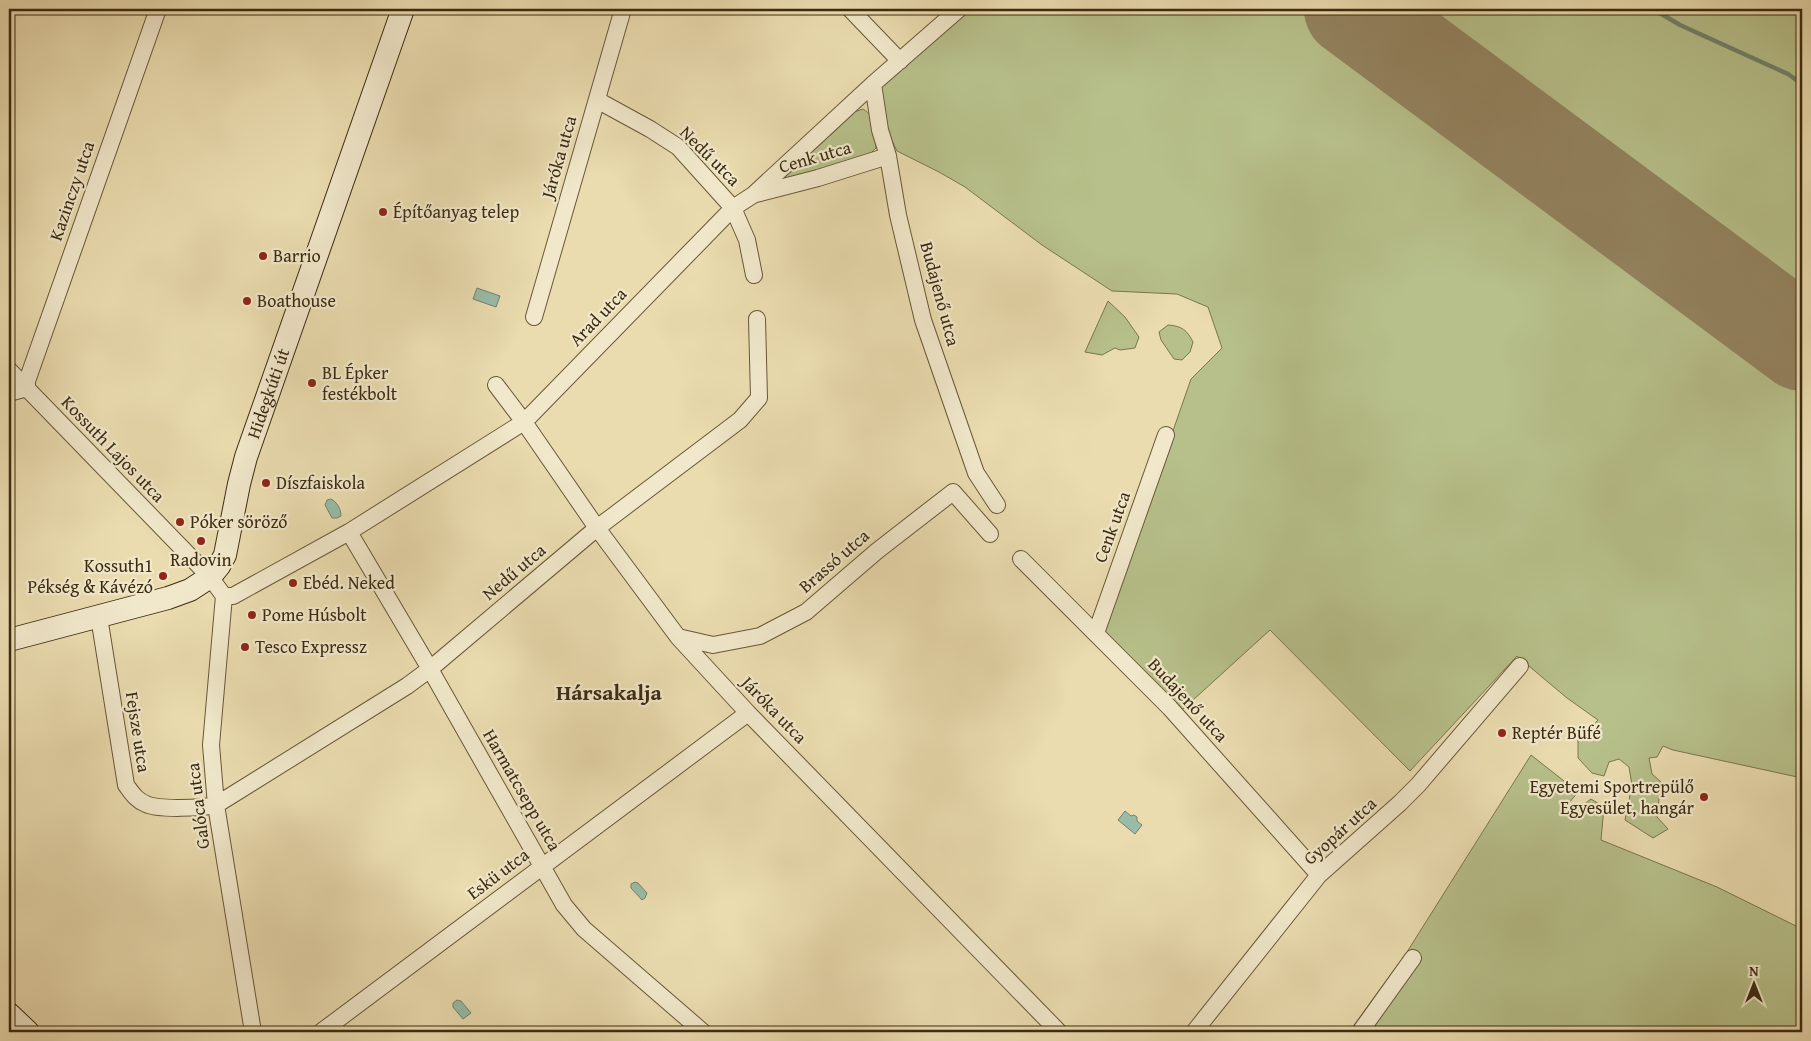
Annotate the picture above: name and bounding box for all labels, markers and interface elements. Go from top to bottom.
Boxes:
street label: Járóka utca [533,112,583,203]
street label: Nedű utca [674,119,747,192]
street label: Cenk utca [776,133,855,180]
street label: Kazinczy utca [42,137,101,244]
place label: Építőanyag telep [393,198,519,225]
marker: Építőanyag telep [377,206,389,218]
street label: Budajenő utca [914,239,968,350]
place label: Barrio [273,242,321,269]
marker: Barrio [257,250,269,262]
street label: Arad utca [563,281,633,352]
place label: Boathouse [257,287,336,314]
marker: Boathouse [241,295,253,307]
street label: Hidegkúti út [239,344,296,442]
place label: BL Épker festékbolt [322,359,398,407]
marker: BL Épker festékbolt [306,377,318,389]
street label: Kossuth Lajos utca [55,389,172,508]
place label: Díszfaiskola [276,469,366,496]
marker: Díszfaiskola [260,477,272,489]
street label: Cenk utca [1086,487,1137,566]
place label: Póker söröző [190,508,287,535]
marker: Póker söröző [174,516,186,528]
street label: Brassó utca [792,522,875,599]
marker: Radovin [195,535,207,547]
street label: Nedű utca [476,537,552,606]
place label: Radovin [170,546,232,573]
place label: Kossuth1 Pékség & Kávézó [27,552,153,600]
place label: Ebéd. Neked [303,569,395,596]
marker: Kossuth1 Pékség & Kávézó [157,570,169,582]
marker: Ebéd. Neked [287,577,299,589]
place label: Pome Húsbolt [262,601,367,628]
marker: Pome Húsbolt [246,609,258,621]
place label: Tesco Expressz [255,633,367,660]
marker: Tesco Expressz [239,641,251,653]
street label: Budajenő utca [1142,651,1235,748]
street label: Járóka utca [734,668,814,750]
district label: Hársakalja [556,676,663,708]
street label: Fejsze utca [119,690,158,775]
place label: Reptér Büfé [1512,719,1601,746]
street label: Harmatcsepp utca [476,724,569,856]
marker: Reptér Büfé [1496,727,1508,739]
street label: Galóca utca [179,761,216,851]
place label: Egyetemi Sportrepülő Egyesület, hangár [1530,773,1695,821]
street label: Gyopár utca [1297,790,1383,871]
marker: Egyetemi Sportrepülő Egyesület, hangár [1698,791,1710,803]
street label: Eskü utca [461,841,535,906]
north arrow [1728,958,1778,1008]
text: N [1749,961,1759,981]

